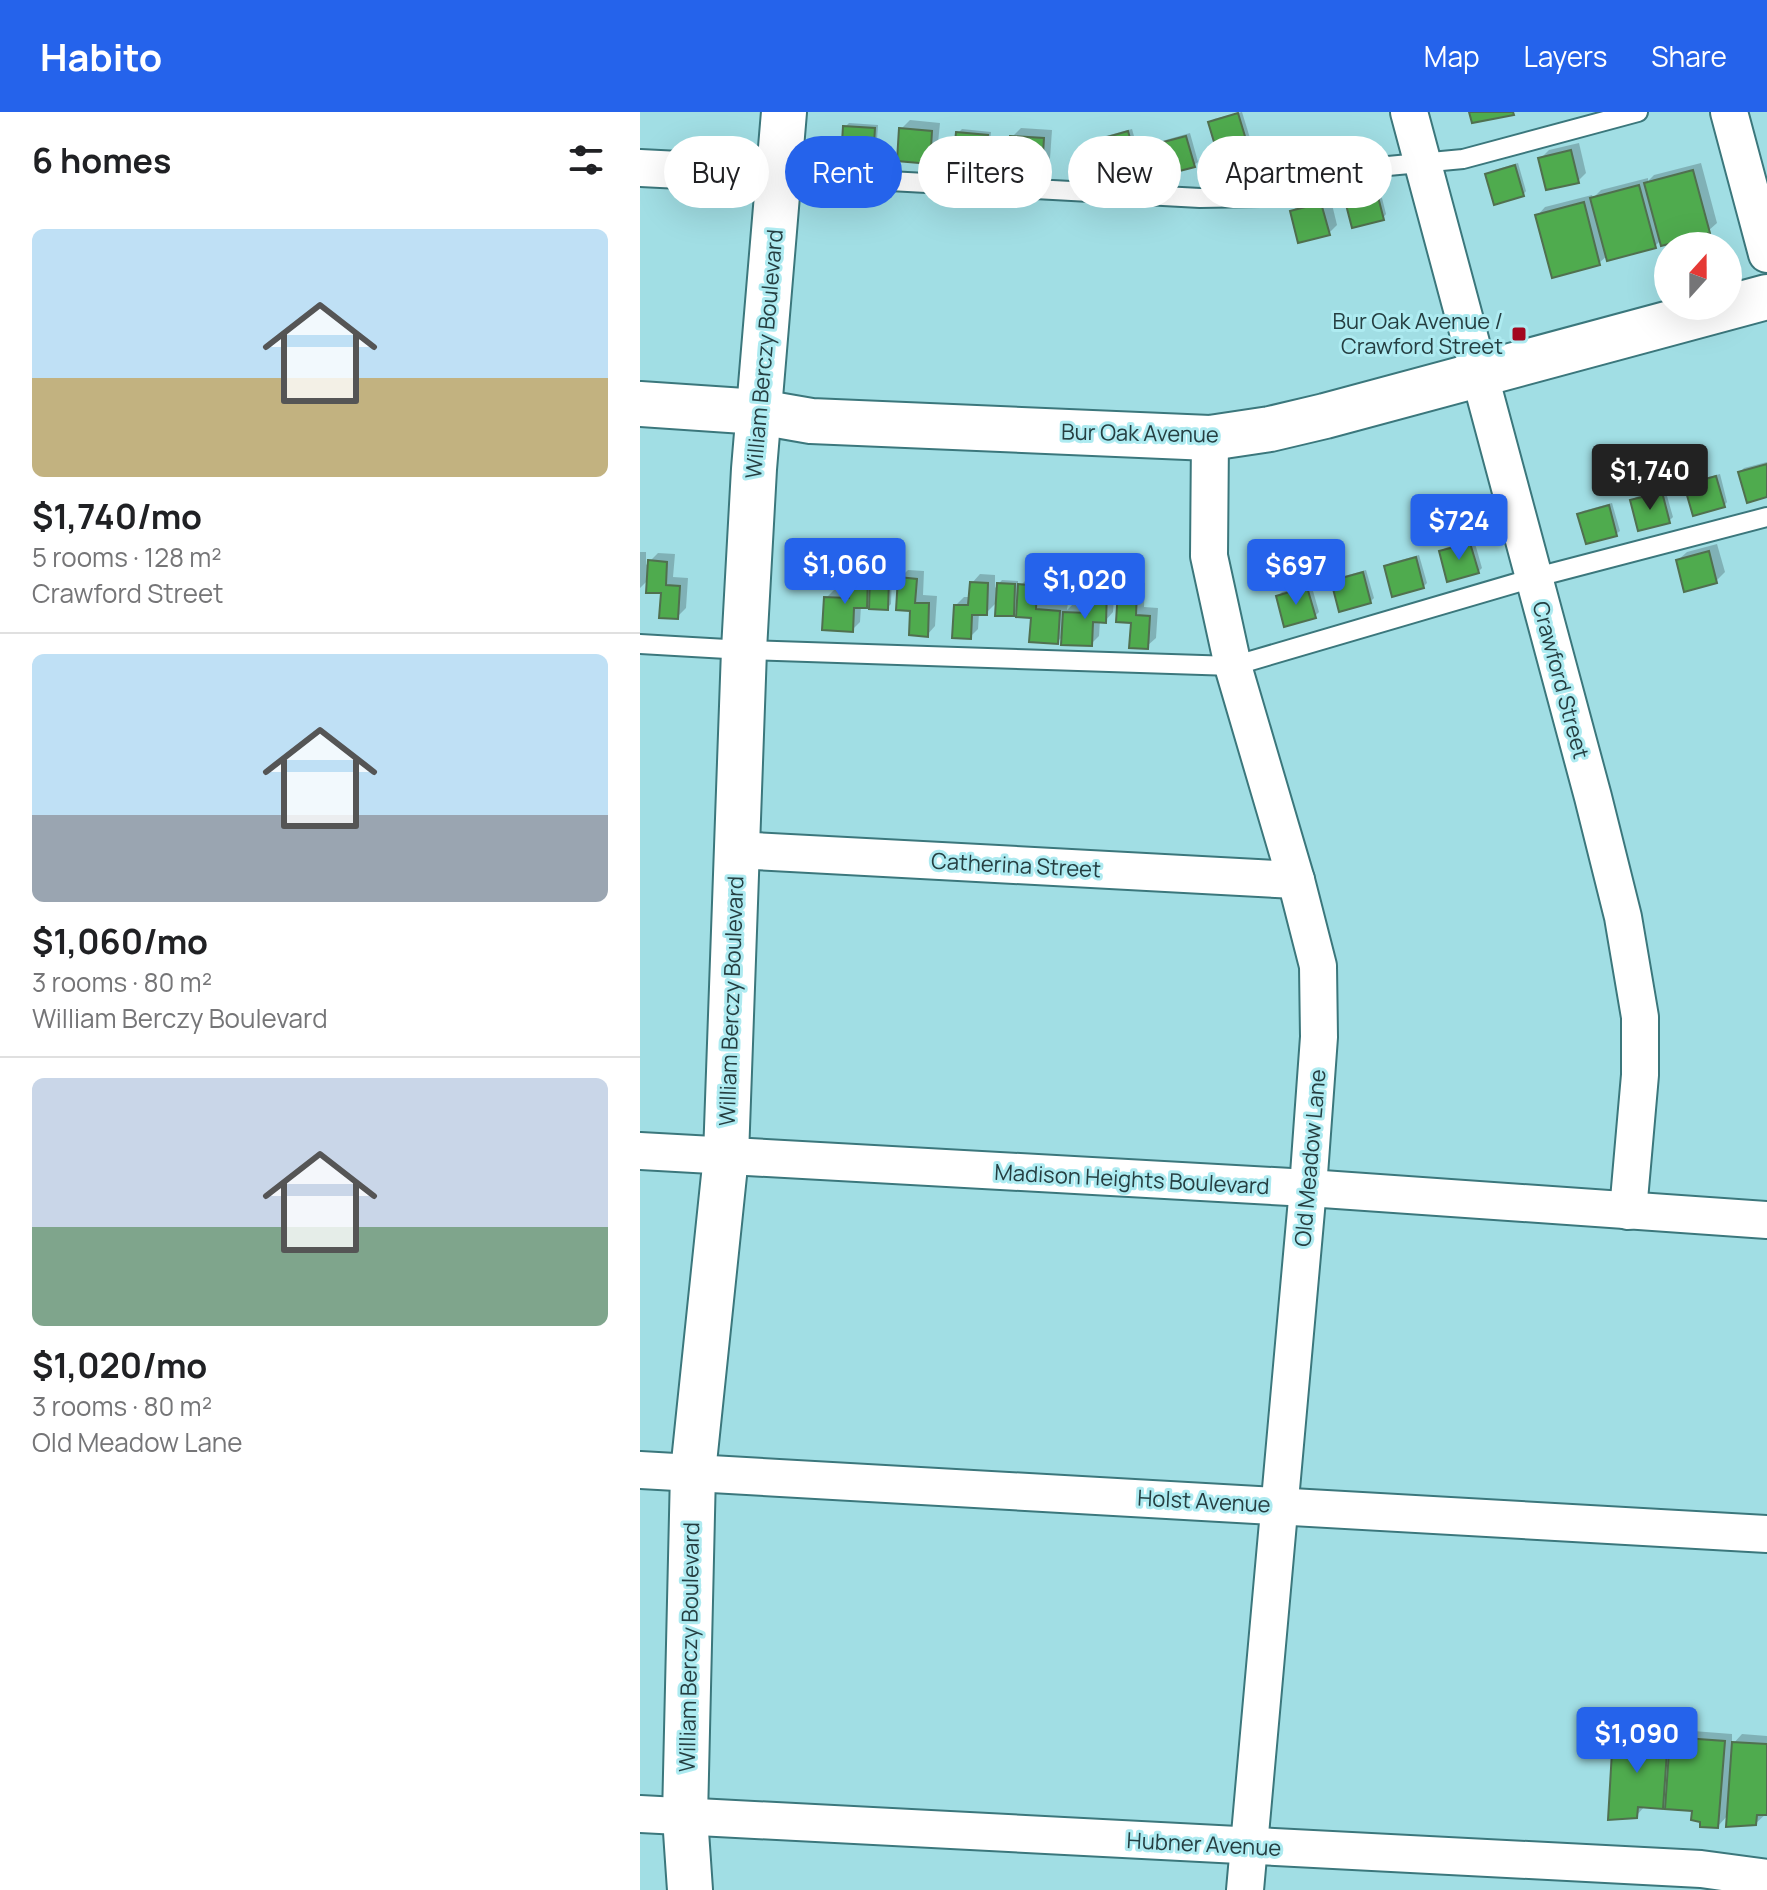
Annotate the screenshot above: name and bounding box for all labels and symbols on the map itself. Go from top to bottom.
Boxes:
street label: William Berczy Boulevard [738,228,790,480]
north arrow [1654,232,1742,320]
place label: Bur Oak Avenue / Crawford Street [1332,306,1503,361]
marker: Bur Oak Avenue / Crawford Street [1510,325,1528,343]
street label: Bur Oak Avenue [1061,417,1219,449]
pin: $1,740 [1585,444,1715,512]
pin: $724 [1412,494,1506,562]
pin: $1,060 [780,538,910,606]
pin: $697 [1249,539,1343,607]
pin: $1,020 [1020,553,1150,621]
street label: Crawford Street [1526,598,1597,762]
street label: Catherina Street [930,846,1102,884]
street label: William Berczy Boulevard [712,876,750,1126]
street label: Old Meadow Lane [1287,1068,1333,1248]
street label: Madison Heights Boulevard [994,1157,1270,1201]
street label: Holst Avenue [1137,1483,1271,1519]
street label: William Berczy Boulevard [672,1522,706,1772]
pin: $1,090 [1572,1707,1702,1775]
street label: Hubner Avenue [1126,1825,1282,1863]

